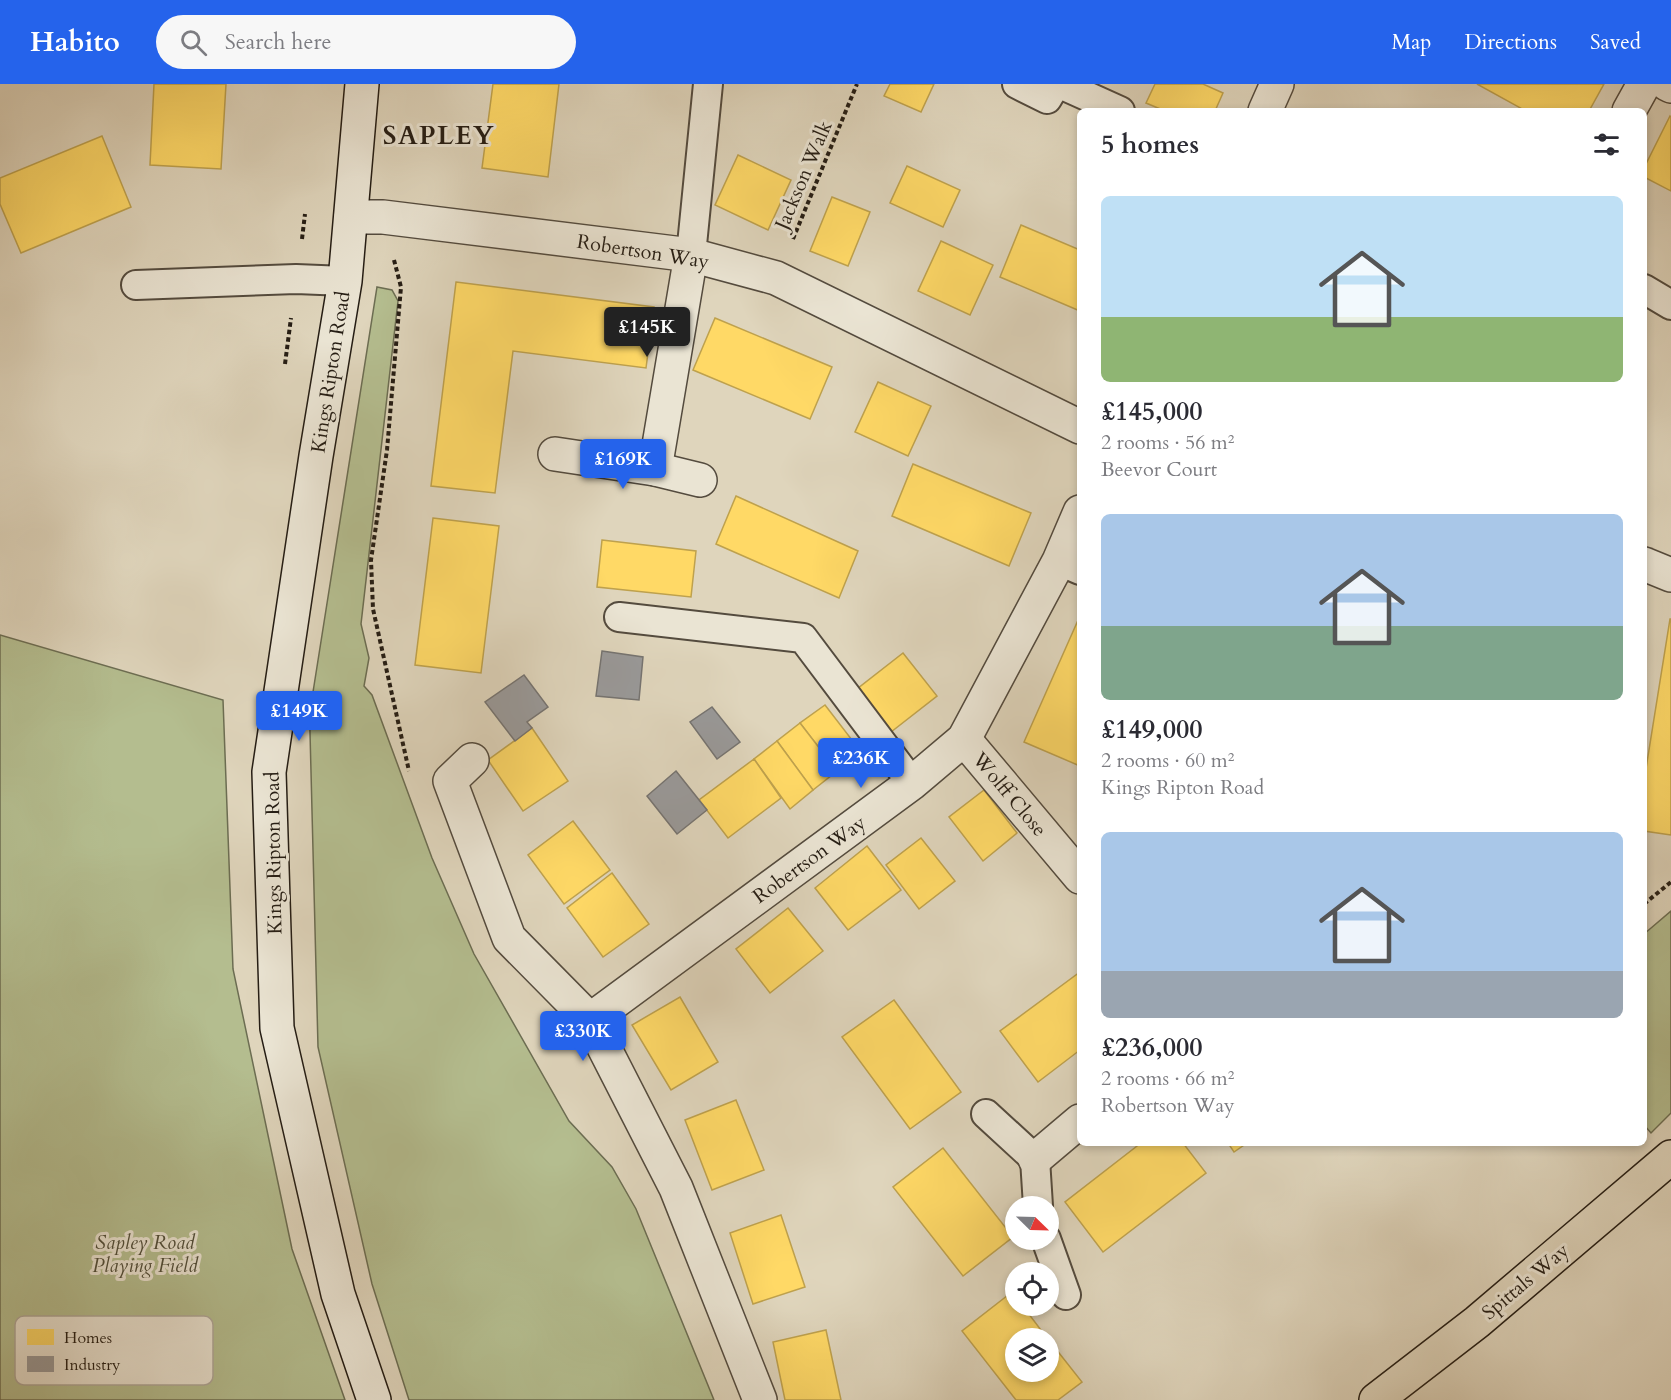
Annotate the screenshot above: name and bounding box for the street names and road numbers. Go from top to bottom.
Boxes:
street label: Jackson Walk [767,116,839,237]
street label: Robertson Way [575,228,711,275]
street label: Kings Ripton Road [304,289,357,455]
street label: Wolff Close [966,746,1053,842]
street label: Kings Ripton Road [259,771,288,935]
street label: Robertson Way [747,809,872,910]
street label: Spittals Way [1476,1237,1575,1326]

